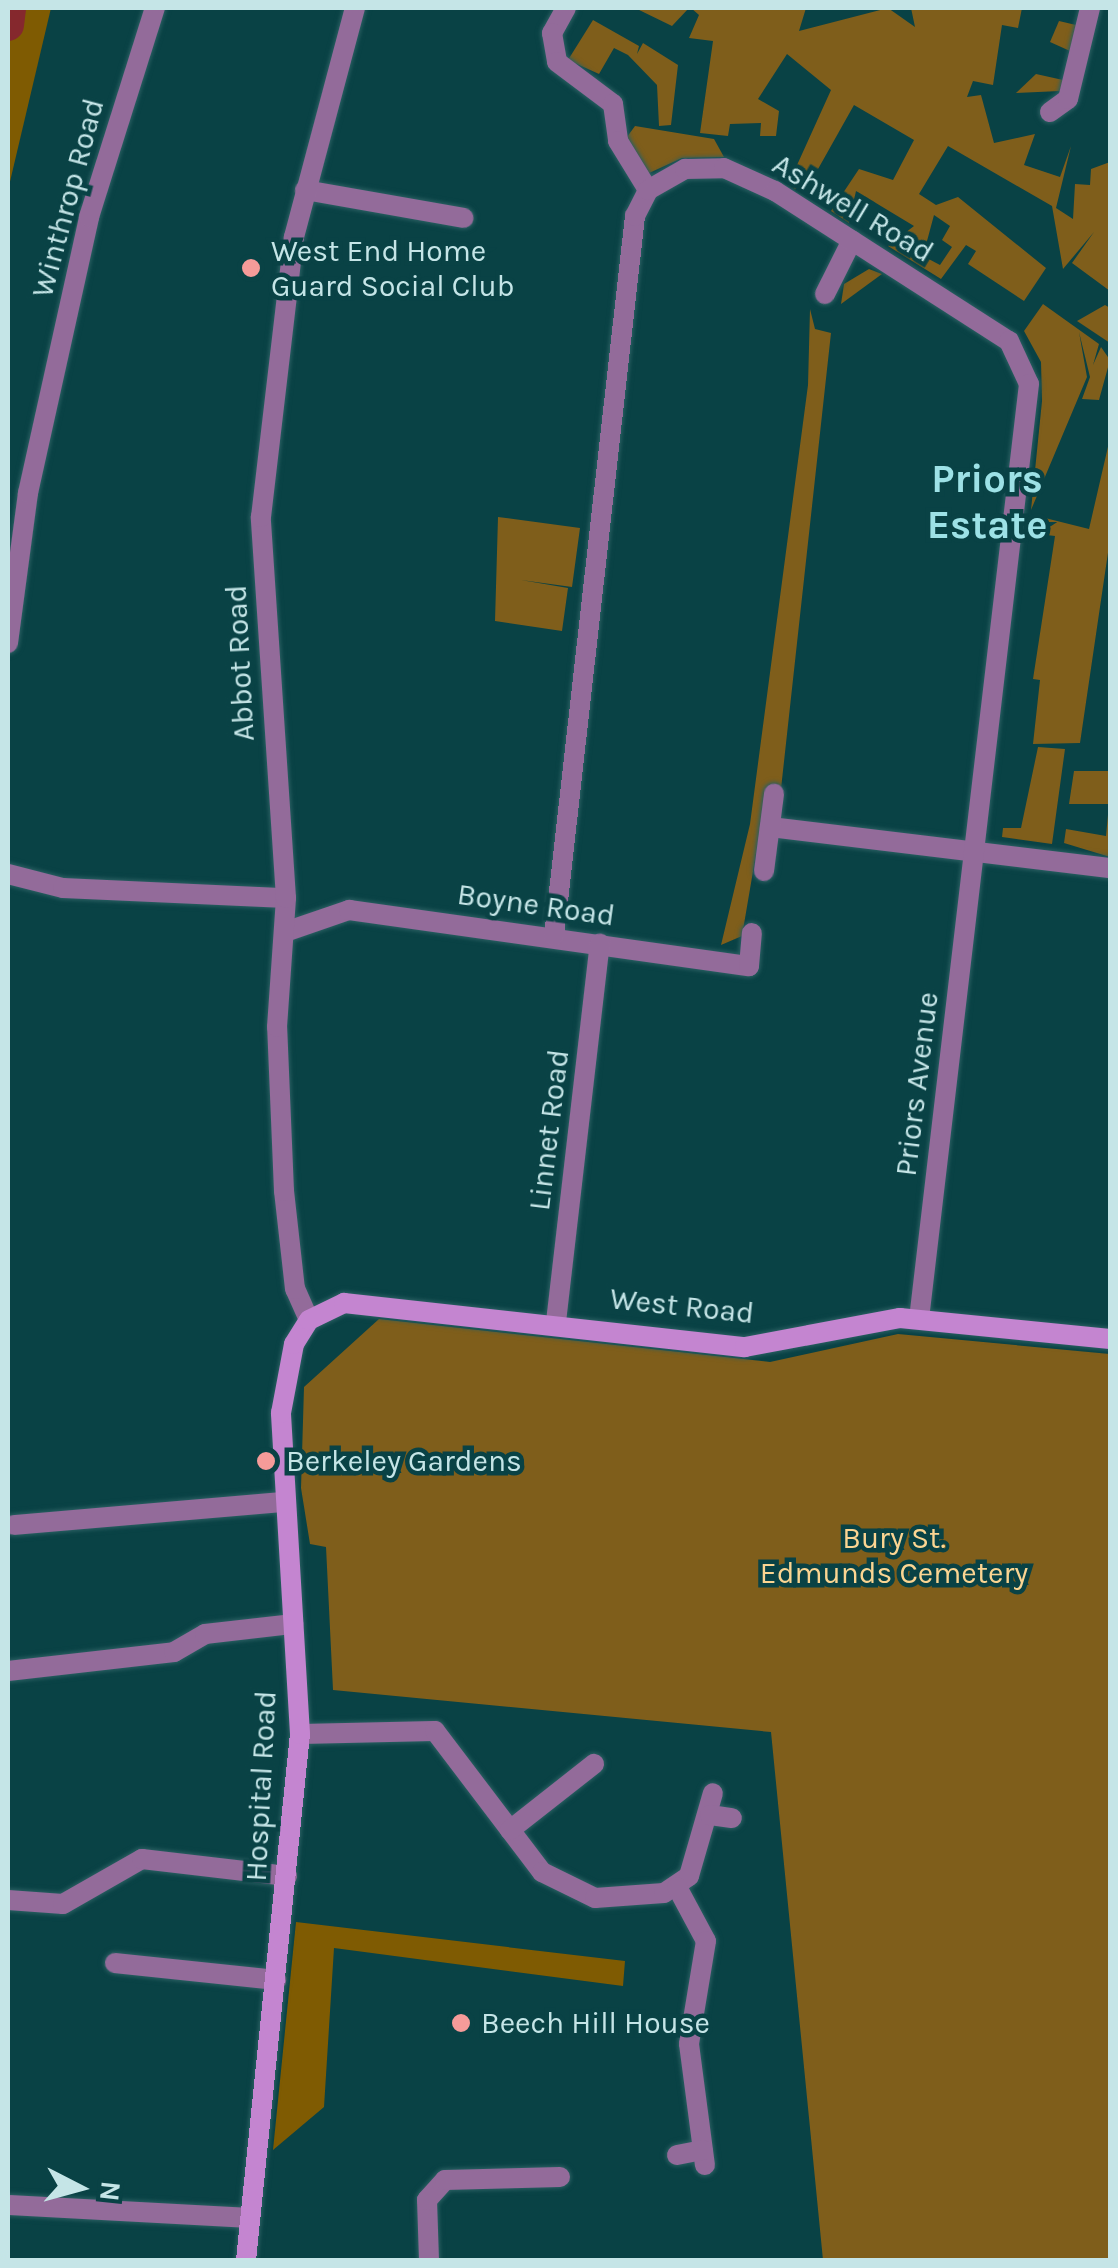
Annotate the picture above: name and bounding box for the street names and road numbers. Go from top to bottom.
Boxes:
street label: Winthrop Road [24,95,112,301]
street label: Ashwell Road [766,146,940,270]
street label: Abbot Road [218,584,262,742]
street label: Boyne Road [455,876,617,934]
street label: Priors Avenue [888,990,946,1178]
street label: Linnet Road [521,1047,577,1213]
street label: West Road [608,1281,756,1331]
street label: Hospital Road [238,1690,284,1882]

